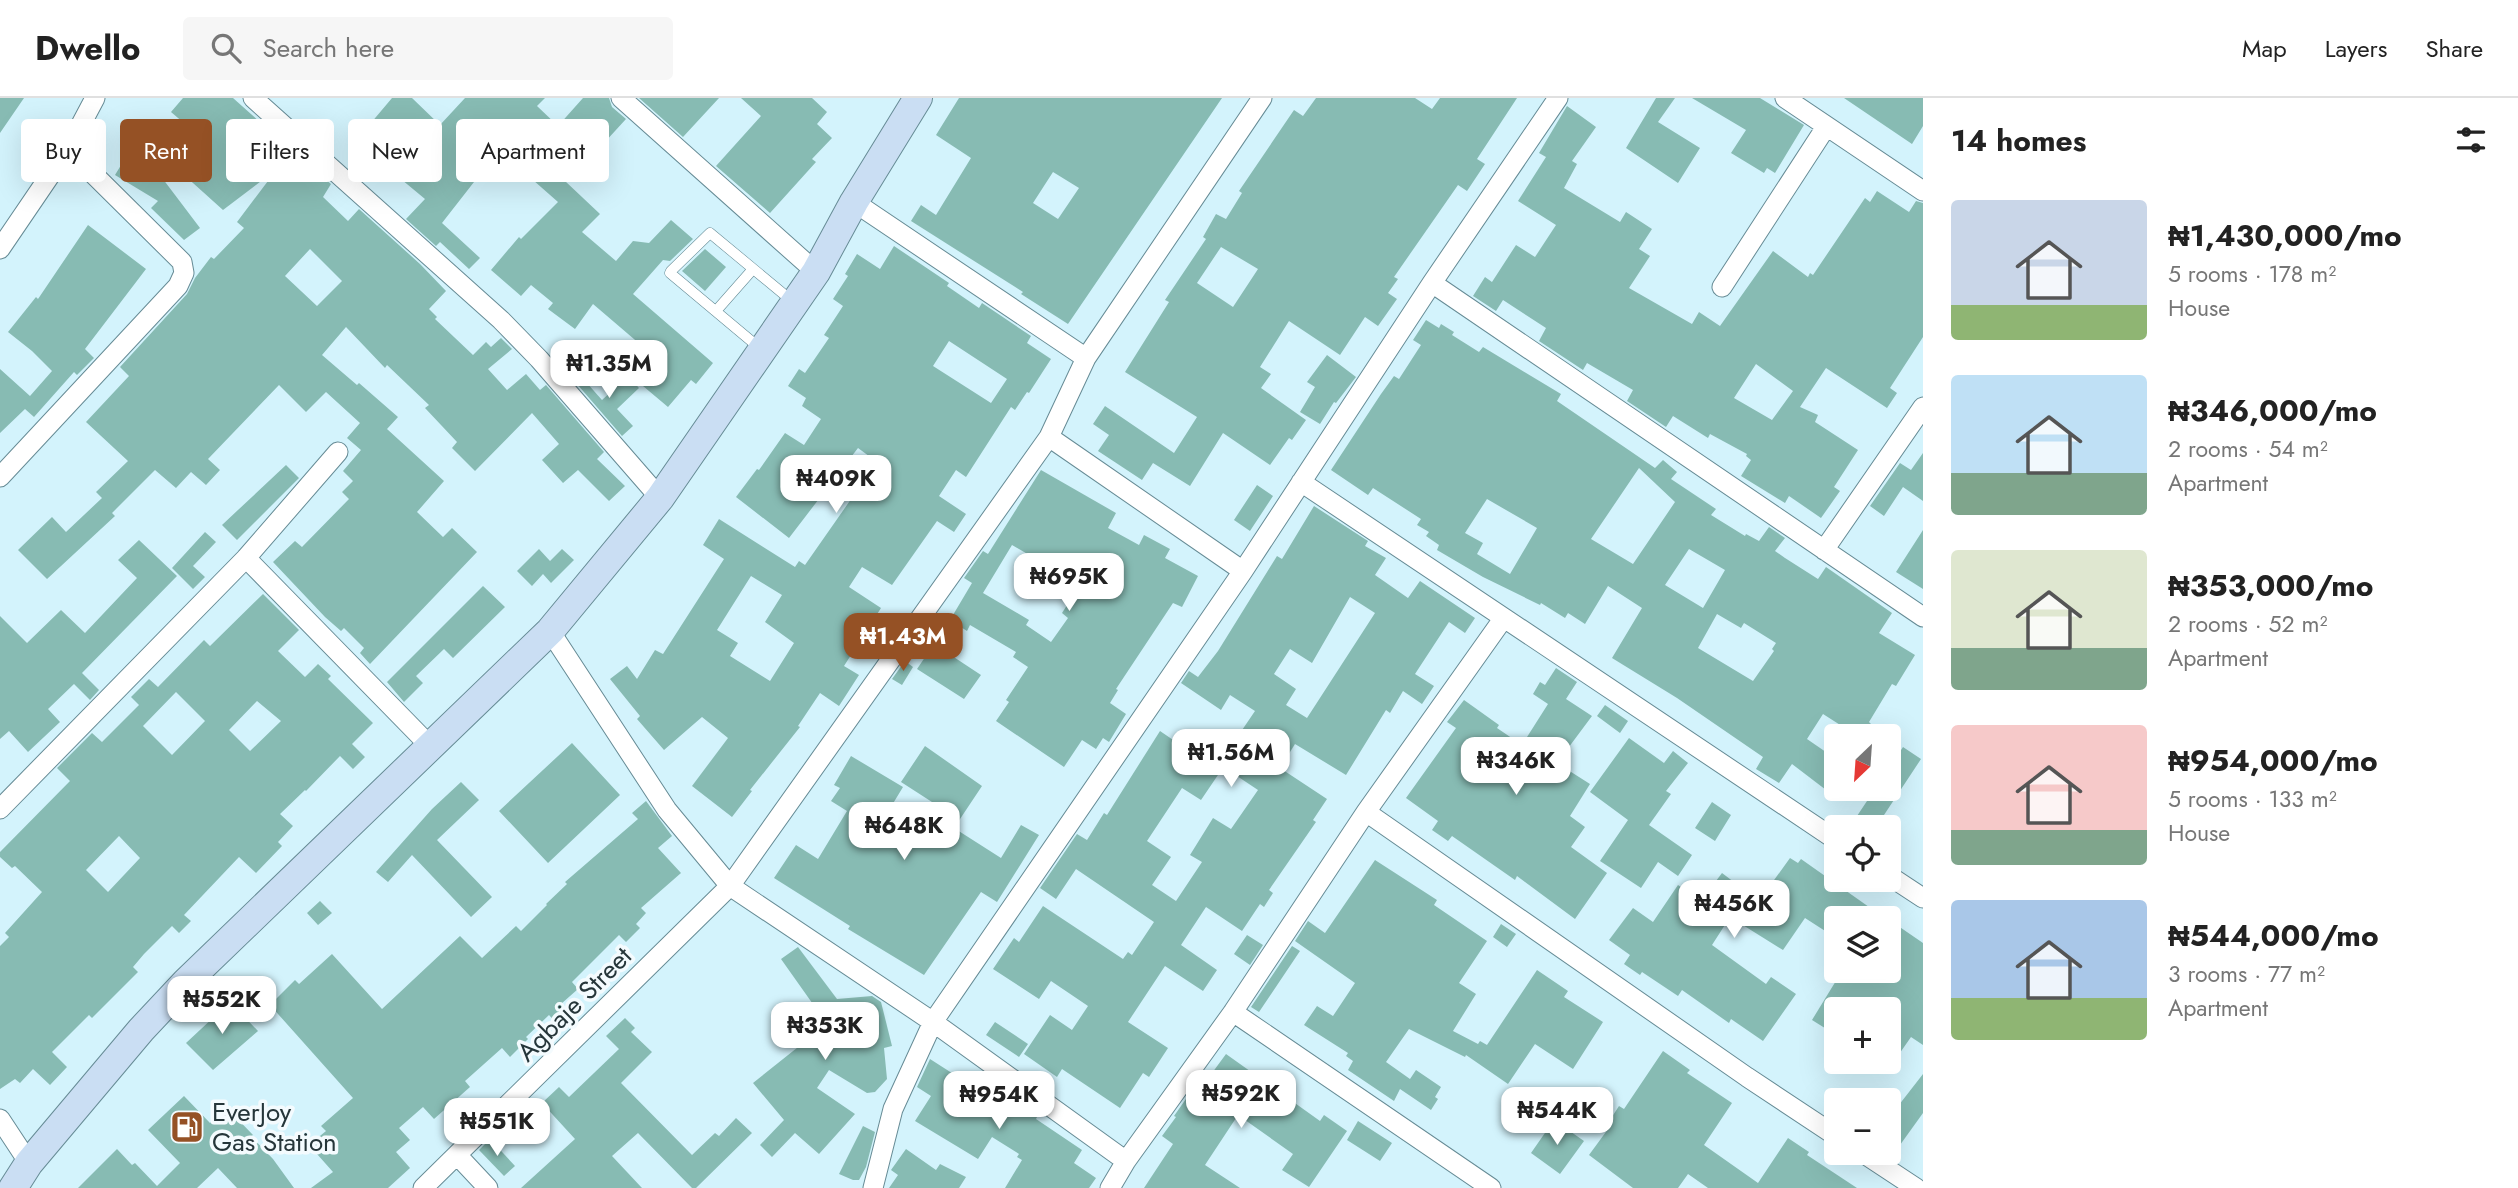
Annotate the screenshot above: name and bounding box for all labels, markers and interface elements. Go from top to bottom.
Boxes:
search box [183,17,673,80]
text: Dwello [35,25,141,72]
icon: search [207,29,245,67]
text: Search here [263,29,394,67]
text: Map [2242,31,2287,66]
text: Layers [2325,31,2387,66]
text: Share [2425,31,2483,66]
chip: Buy [21,119,106,182]
chip: Rent [120,119,212,182]
chip: Filters [226,119,334,182]
chip: New [348,119,442,182]
chip: Apartment [456,119,609,182]
text: 14 homes [1951,119,2086,162]
icon: filters [2452,121,2490,159]
text: ₦1,430,000/mo [2168,214,2402,257]
icon: home [2007,228,2091,312]
text: 5 rooms · 178 m² [2168,257,2336,291]
text: House [2168,291,2230,325]
pin: ₦1.35M [552,341,666,400]
text: ₦1.35M [566,346,652,380]
text: ₦346,000/mo [2168,389,2377,432]
icon: home [2007,403,2091,487]
text: 2 rooms · 54 m² [2168,432,2328,466]
pin: ₦409K [787,456,885,515]
text: ₦409K [796,461,876,495]
text: Apartment [2168,466,2268,500]
pin: ₦695K [1020,554,1118,613]
text: ₦695K [1030,559,1108,593]
text: ₦353,000/mo [2168,564,2374,607]
icon: home [2007,578,2091,662]
text: 2 rooms · 52 m² [2168,607,2327,641]
pin: ₦1.43M [846,614,960,673]
text: ₦1.43M [860,619,946,653]
text: Apartment [2168,641,2268,675]
north arrow [1824,724,1900,802]
map controls [1824,724,1901,1165]
pin: ₦1.56M [1174,730,1288,789]
text: ₦1.56M [1188,735,1274,769]
pin: ₦346K [1467,738,1565,797]
text: ₦954,000/mo [2168,739,2378,782]
text: ₦346K [1477,743,1555,777]
icon: home [2007,753,2091,837]
text: 5 rooms · 133 m² [2168,782,2337,816]
pin: ₦648K [855,802,953,862]
text: ₦648K [865,808,943,842]
button: locate [1824,815,1901,892]
text: House [2168,816,2230,850]
pin: ₦456K [1685,880,1783,940]
text: ₦456K [1695,886,1773,920]
button: layers [1824,906,1901,983]
text: ₦544,000/mo [2168,914,2379,957]
icon: home [2007,928,2091,1012]
street label: Agbaje Street [508,937,641,1070]
text: 3 rooms · 77 m² [2168,957,2325,991]
pin: ₦552K [173,976,271,1036]
text: ₦552K [183,982,261,1016]
text: Apartment [2168,991,2268,1025]
button: + [1824,997,1901,1074]
pin: ₦353K [776,1002,874,1062]
text: ₦353K [787,1008,863,1042]
pin: ₦592K [1192,1070,1290,1130]
pin: ₦954K [950,1072,1048,1131]
text: ₦592K [1202,1076,1280,1110]
text: ₦954K [960,1077,1038,1111]
pin: ₦544K [1508,1088,1606,1147]
button: − [1824,1088,1901,1165]
place label: EverJoy Gas Station [212,1093,337,1161]
text: ₦544K [1517,1093,1597,1127]
pin: ₦551K [448,1098,546,1158]
text: ₦551K [460,1104,534,1138]
fuel station icon: EverJoy Gas Station [168,1108,206,1146]

